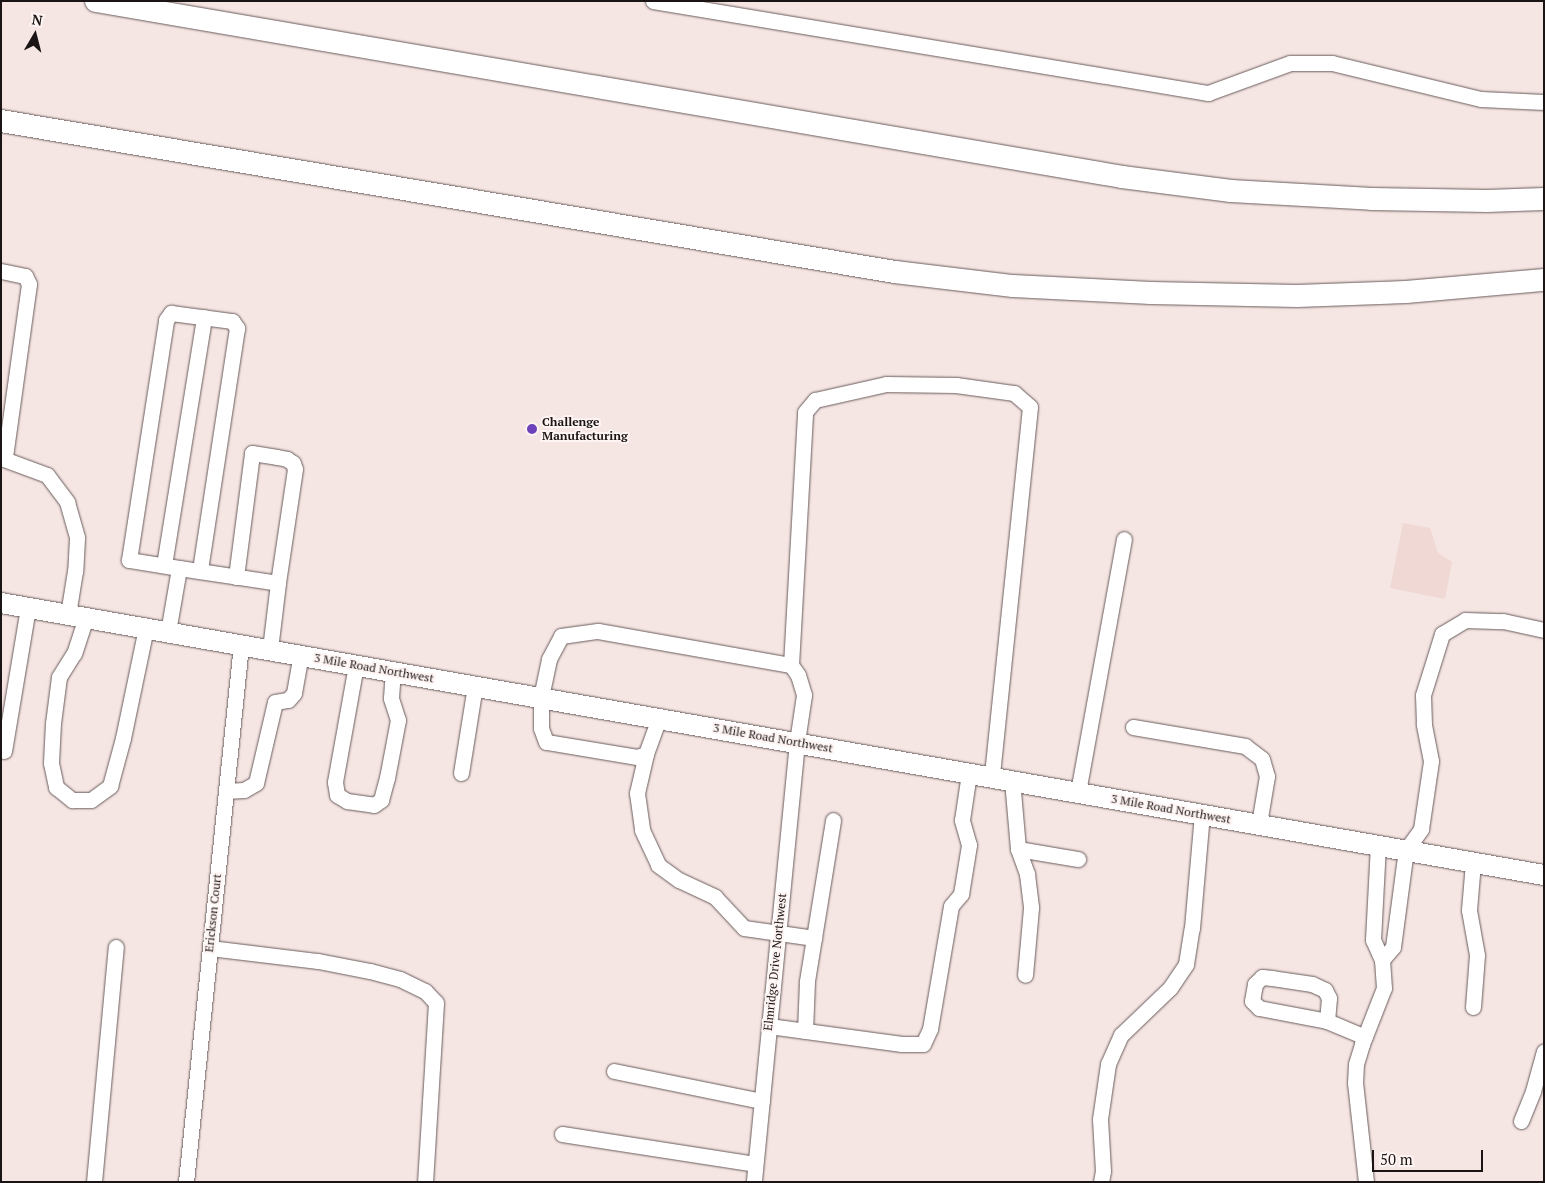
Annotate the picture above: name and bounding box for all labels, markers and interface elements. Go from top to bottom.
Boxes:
north arrow [10,10,60,60]
text: N [31,10,44,30]
place label: Challenge Manufacturing [542,415,628,443]
marker: Challenge Manufacturing [526,423,538,435]
street label: 3 Mile Road Northwest [313,650,435,686]
street label: 3 Mile Road Northwest [712,720,834,756]
street label: 3 Mile Road Northwest [1110,791,1232,827]
street label: Erickson Court [202,873,224,953]
street label: Elmridge Drive Northwest [761,892,789,1032]
scale bar [1375,1140,1486,1172]
text: 50 m [1380,1149,1413,1169]

